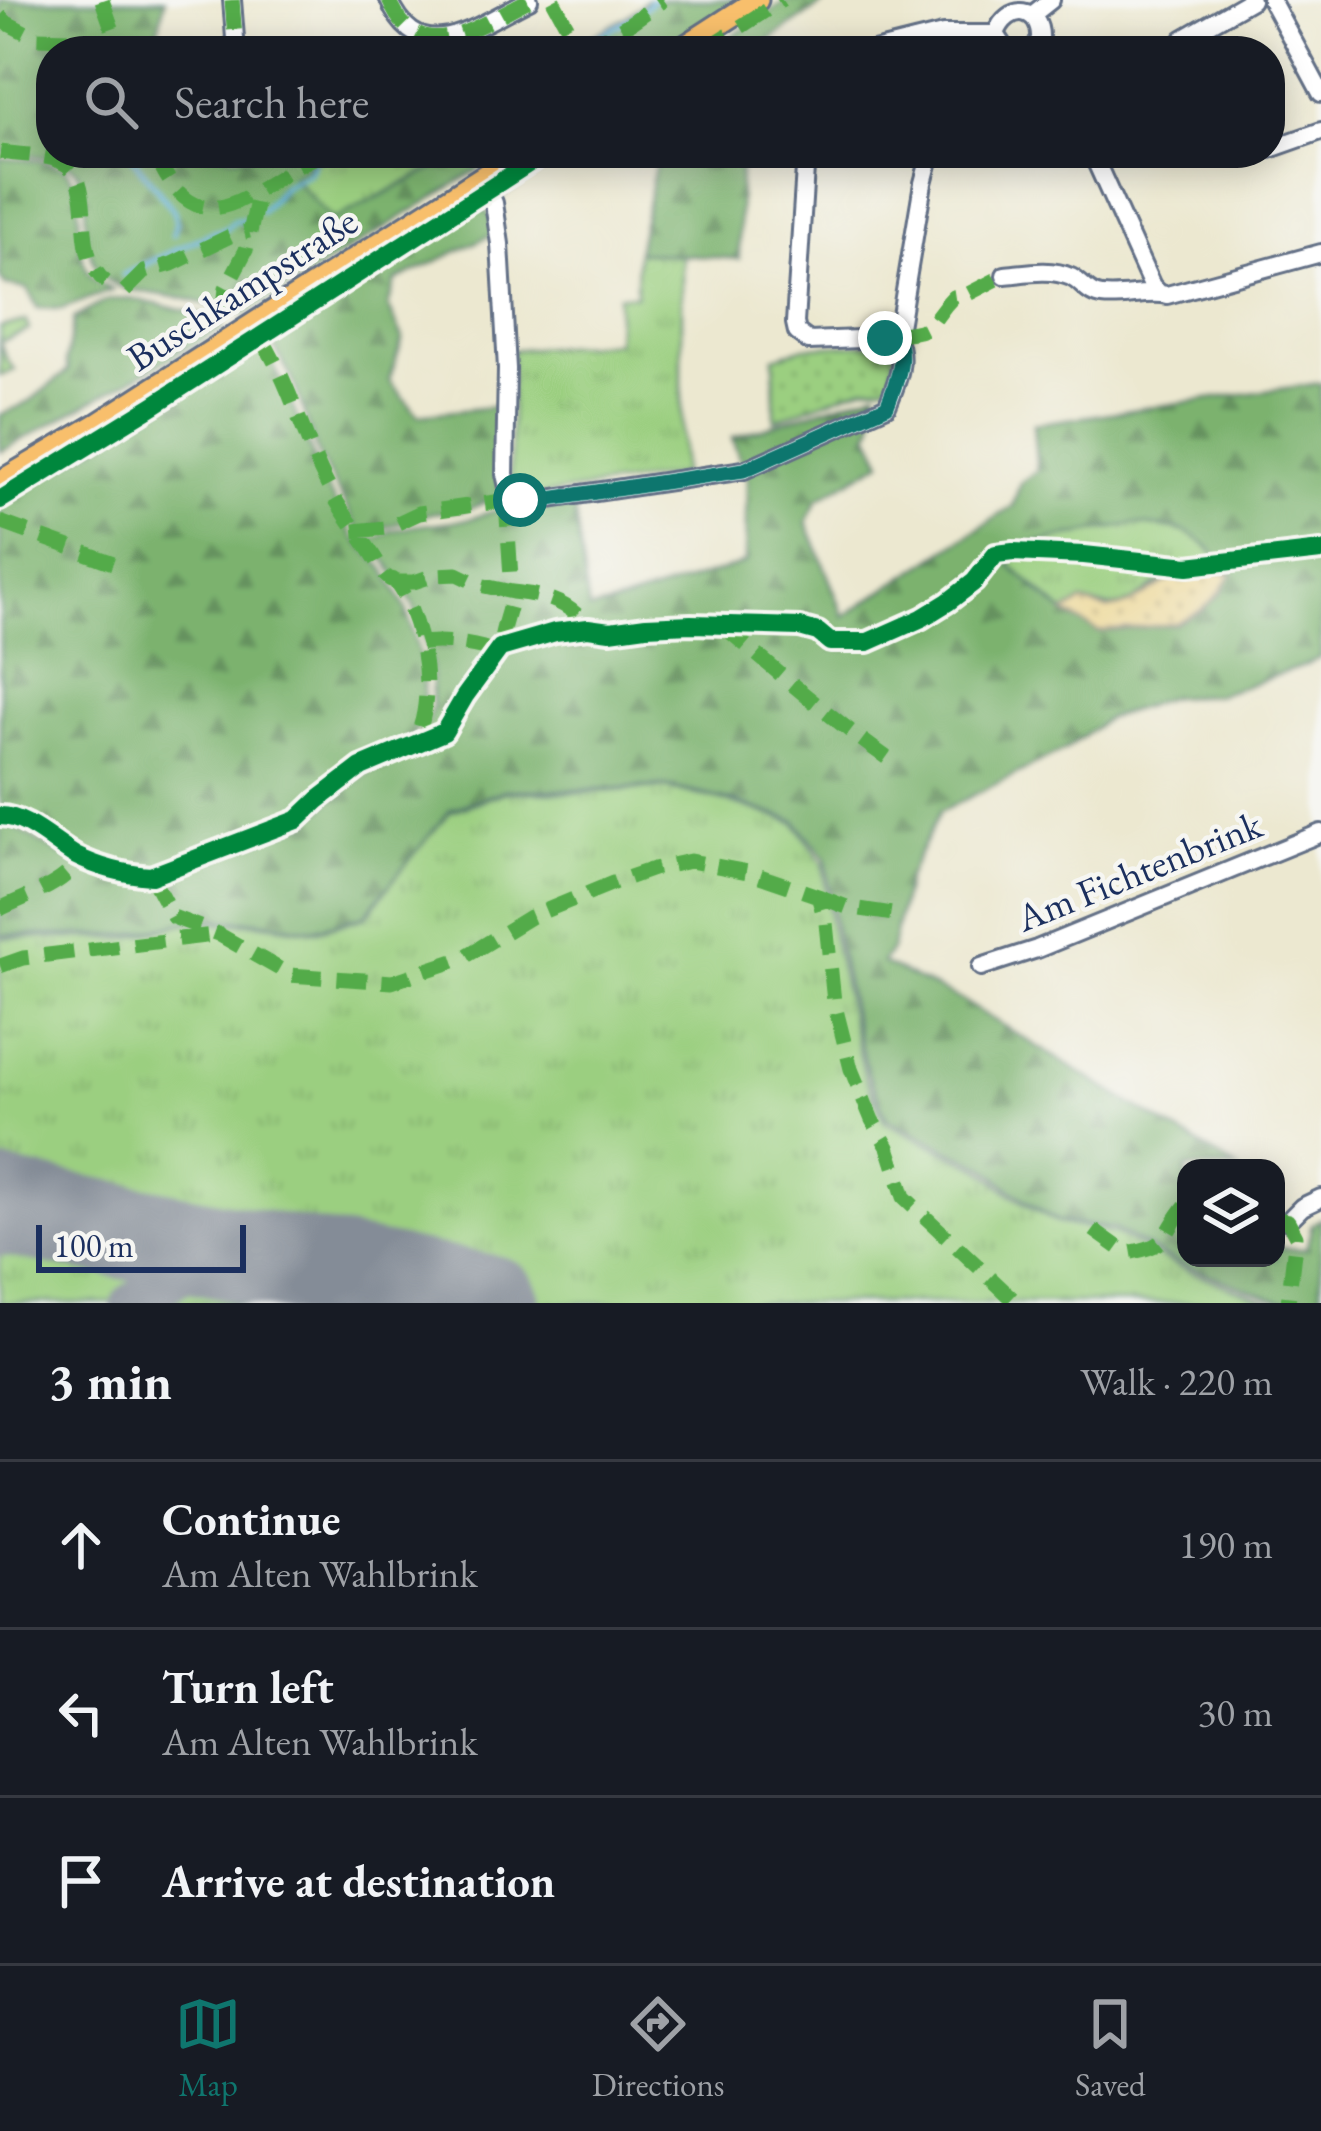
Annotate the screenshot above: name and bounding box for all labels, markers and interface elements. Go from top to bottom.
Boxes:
search box [36,36,1285,168]
icon: search [78,69,144,135]
text: Search here [174,73,369,131]
street label: Buschkampstraße [117,196,367,382]
route end [858,311,912,365]
route start [493,473,547,527]
street label: Am Fichtenbrink [1008,798,1270,944]
map controls [1177,1159,1285,1267]
button: layers [1177,1159,1285,1267]
scale bar [36,1219,246,1272]
text: 100 m [54,1224,134,1267]
text: 3 min [48,1348,172,1414]
text: Walk · 220 m [1080,1356,1273,1407]
text: Continue [162,1490,340,1548]
icon: ahead [48,1512,114,1578]
text: 190 m [1179,1519,1273,1570]
text: Am Alten Wahlbrink [162,1548,478,1599]
text: Turn left [162,1658,334,1716]
icon: left [48,1680,114,1746]
text: 30 m [1197,1687,1273,1738]
text: Am Alten Wahlbrink [162,1716,478,1767]
icon: arrive [48,1848,114,1914]
text: Arrive at destination [162,1852,555,1910]
tab: Map [175,1991,241,2106]
tab: Directions [592,1991,725,2106]
tab: Saved [1075,1991,1146,2106]

